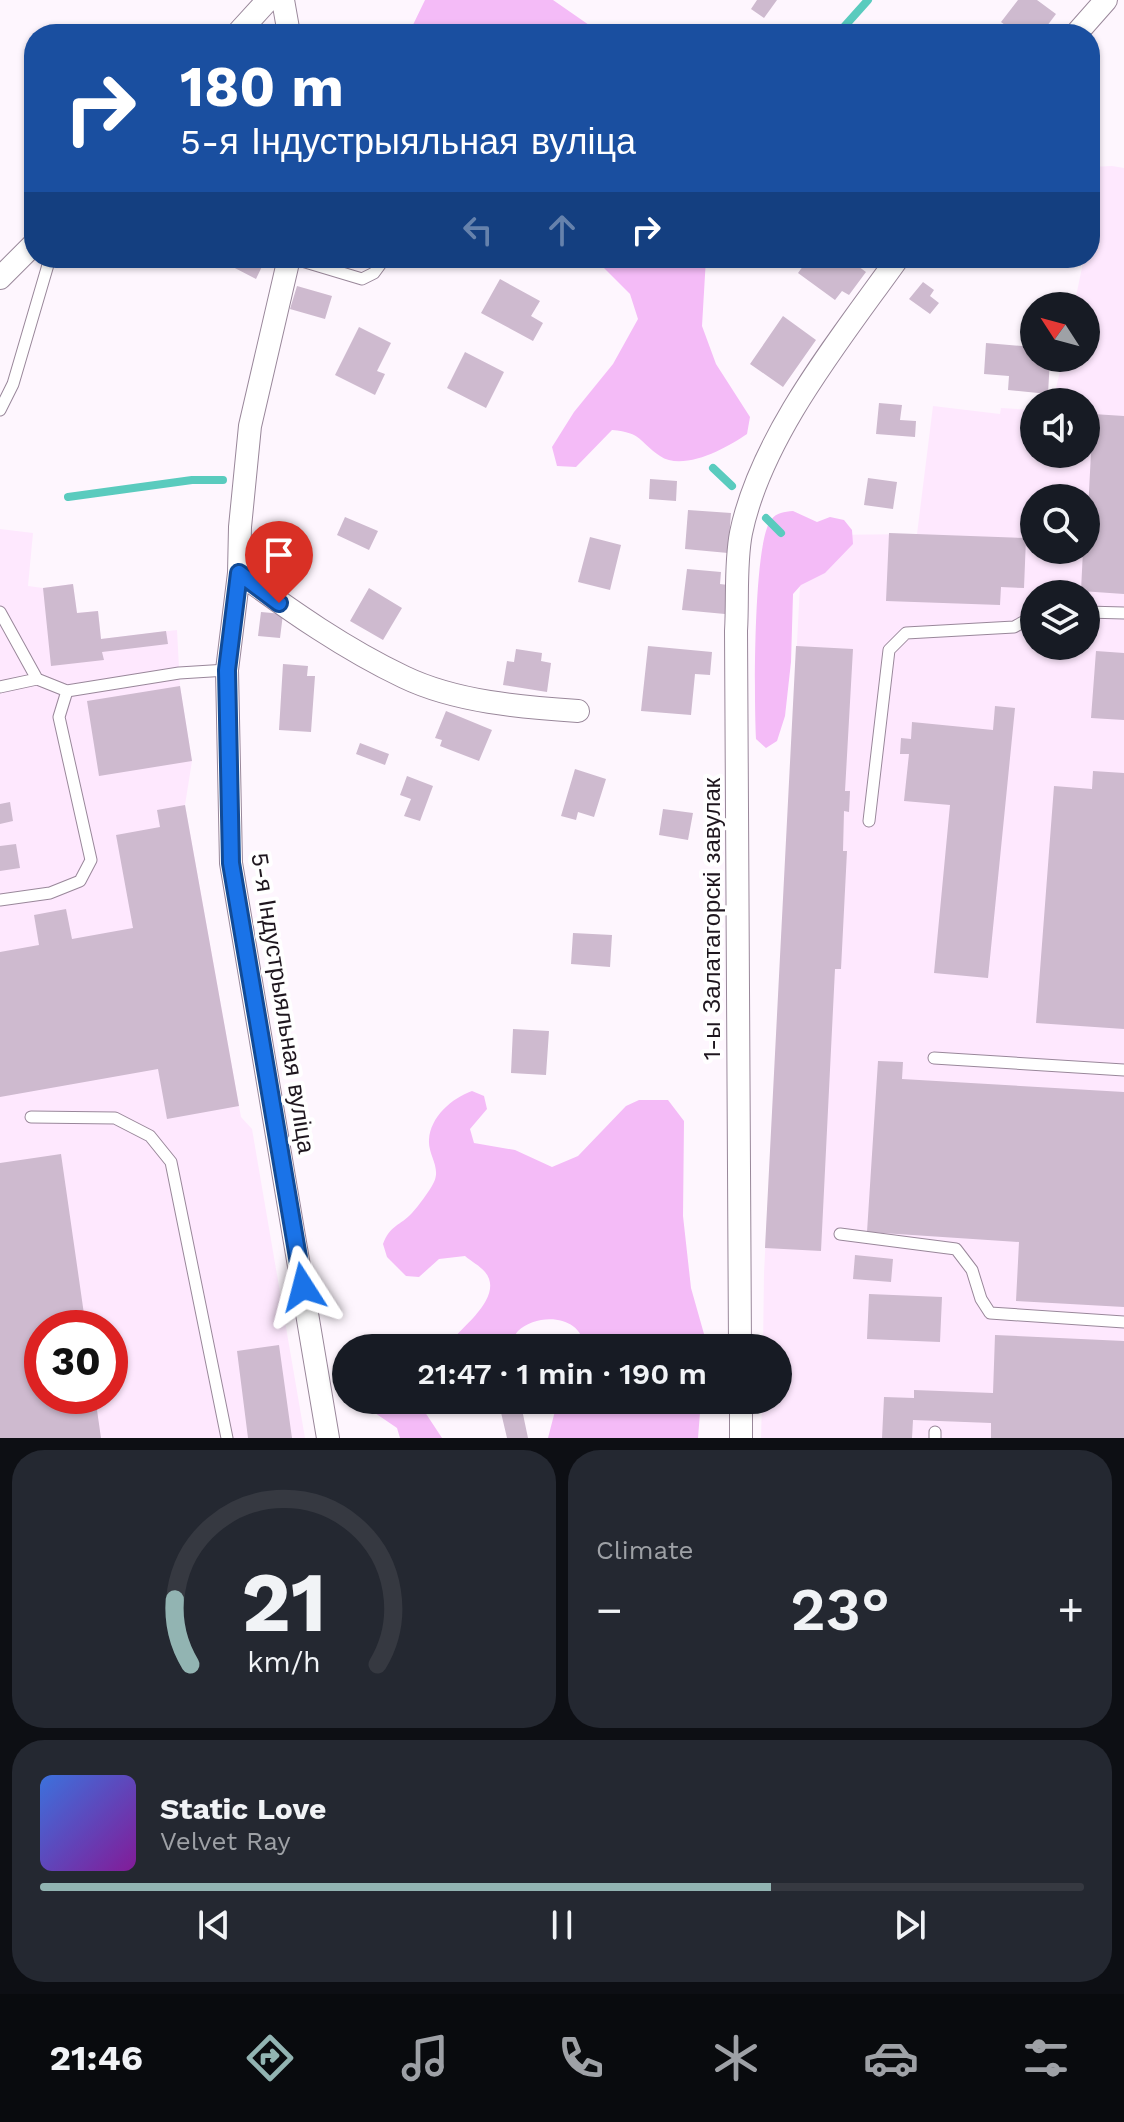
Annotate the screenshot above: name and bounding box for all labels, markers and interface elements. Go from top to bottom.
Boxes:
text: 180 m [180,54,344,120]
icon: right [48,56,152,160]
text: 5-я Індустрыяльная вуліца [180,121,636,163]
icon: left [456,208,500,252]
icon: ahead [540,208,584,252]
icon: right [624,208,668,252]
north arrow [1020,292,1100,372]
map controls [1020,292,1100,660]
button: sound [1020,388,1100,468]
button: search [1020,484,1100,564]
pin [245,521,313,603]
icon: arrive [257,533,301,577]
button: layers [1020,580,1100,660]
street label: 1-ы Залатагорскі завулак [698,777,726,1060]
street label: 5-я Індустрыяльная вуліца [245,851,321,1156]
position arrow [261,1245,345,1329]
speed limit sign: 30 [24,1310,128,1414]
text: 21:47 · 1 min · 190 m [417,1356,707,1391]
text: Climate [596,1535,694,1565]
text: 21 [241,1554,327,1651]
text: 23° [790,1574,890,1645]
text: − [596,1584,623,1636]
text: + [1057,1584,1084,1636]
text: km/h [247,1645,321,1679]
text: Static Love [160,1791,326,1826]
text: Velvet Ray [160,1826,291,1856]
icon: previous [192,1903,236,1947]
icon: pause [540,1903,584,1947]
icon: next [888,1903,932,1947]
icon: directions [242,2030,298,2086]
icon: music [397,2030,453,2086]
icon: phone [553,2030,609,2086]
icon: climate [708,2030,764,2086]
icon: car [863,2030,919,2086]
icon: filters [1018,2030,1074,2086]
text: 21:46 [50,2037,143,2079]

